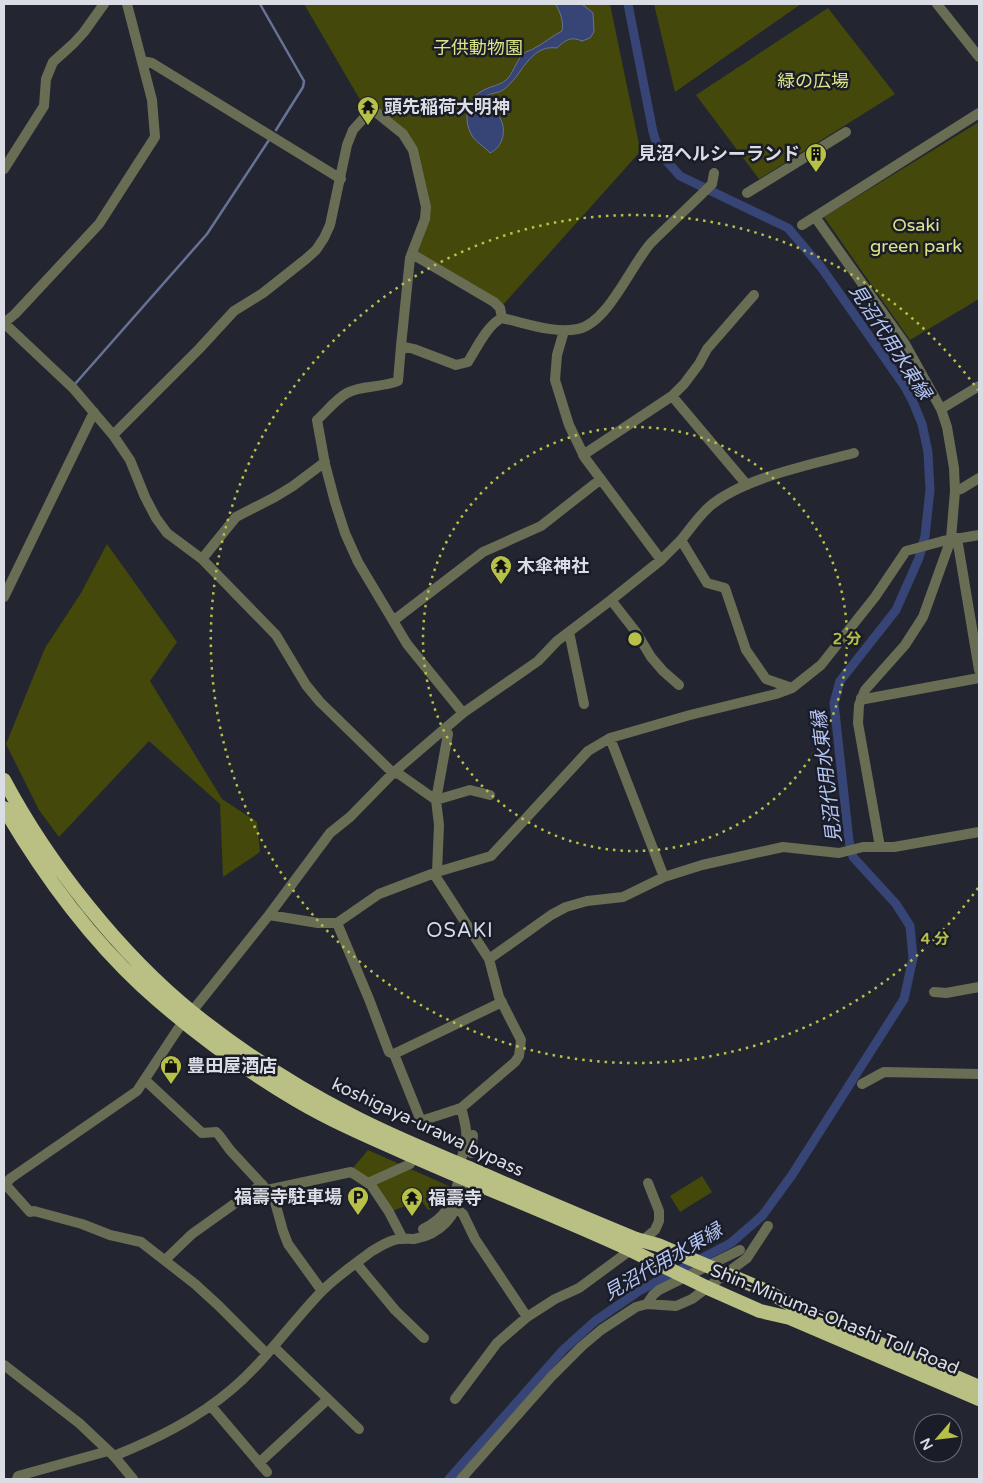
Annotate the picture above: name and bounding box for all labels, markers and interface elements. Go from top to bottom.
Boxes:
park label: 子供動物園 [433,37,523,59]
park label: 緑の広場 [777,70,849,92]
temple icon: 頭先稲荷大明神 [356,95,380,126]
place label: 頭先稲荷大明神 [384,96,510,118]
building icon: 見沼ヘルシーランド [804,142,828,173]
place label: 見沼ヘルシーランド [638,143,800,165]
park label: Osaki green park [870,214,962,257]
water label: 見沼代用水東縁 [845,280,937,405]
temple icon: 木傘神社 [489,554,513,585]
place label: 木傘神社 [517,555,589,577]
centre of rings [626,630,644,648]
text: 2 分 [833,630,861,648]
water label: 見沼代用水東縁 [808,708,846,844]
district label: OSAKI [426,919,494,943]
text: 4 分 [921,930,949,948]
shop icon: 豊田屋酒店 [159,1054,183,1085]
place label: 豊田屋酒店 [187,1055,277,1077]
street label: koshigaya-urawa bypass [328,1073,528,1181]
parking icon: 福壽寺駐車場 [346,1185,370,1216]
place label: 福壽寺駐車場 [234,1186,342,1208]
temple icon: 福壽寺 [400,1186,424,1217]
place label: 福壽寺 [428,1187,482,1209]
water label: 見沼代用水東縁 [600,1218,728,1305]
street label: Shin-Minuma-Ohashi Toll Road [707,1259,963,1379]
north arrow [913,1413,963,1463]
text: N [917,1435,937,1453]

